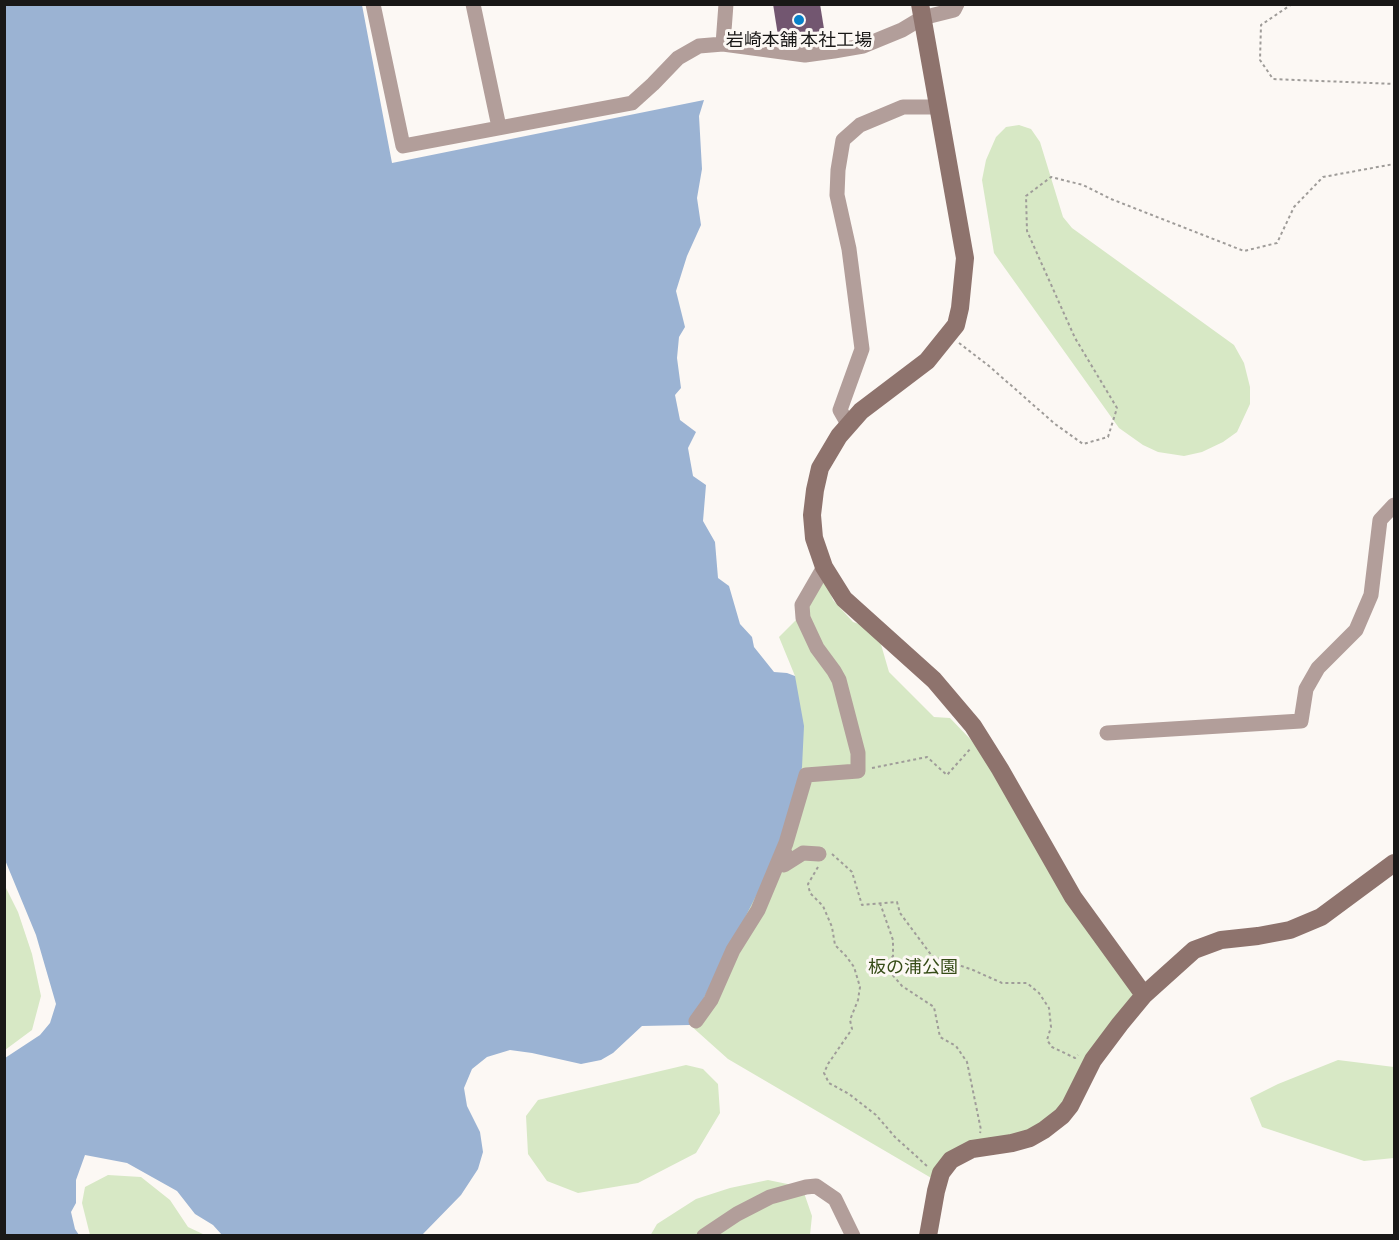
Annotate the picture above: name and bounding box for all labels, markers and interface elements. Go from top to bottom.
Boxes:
marker: 岩崎本舗 本社工場 [792,13,806,27]
place label: 岩崎本舗 本社工場 [726,29,872,51]
park label: 板の浦公園 [868,956,958,978]

